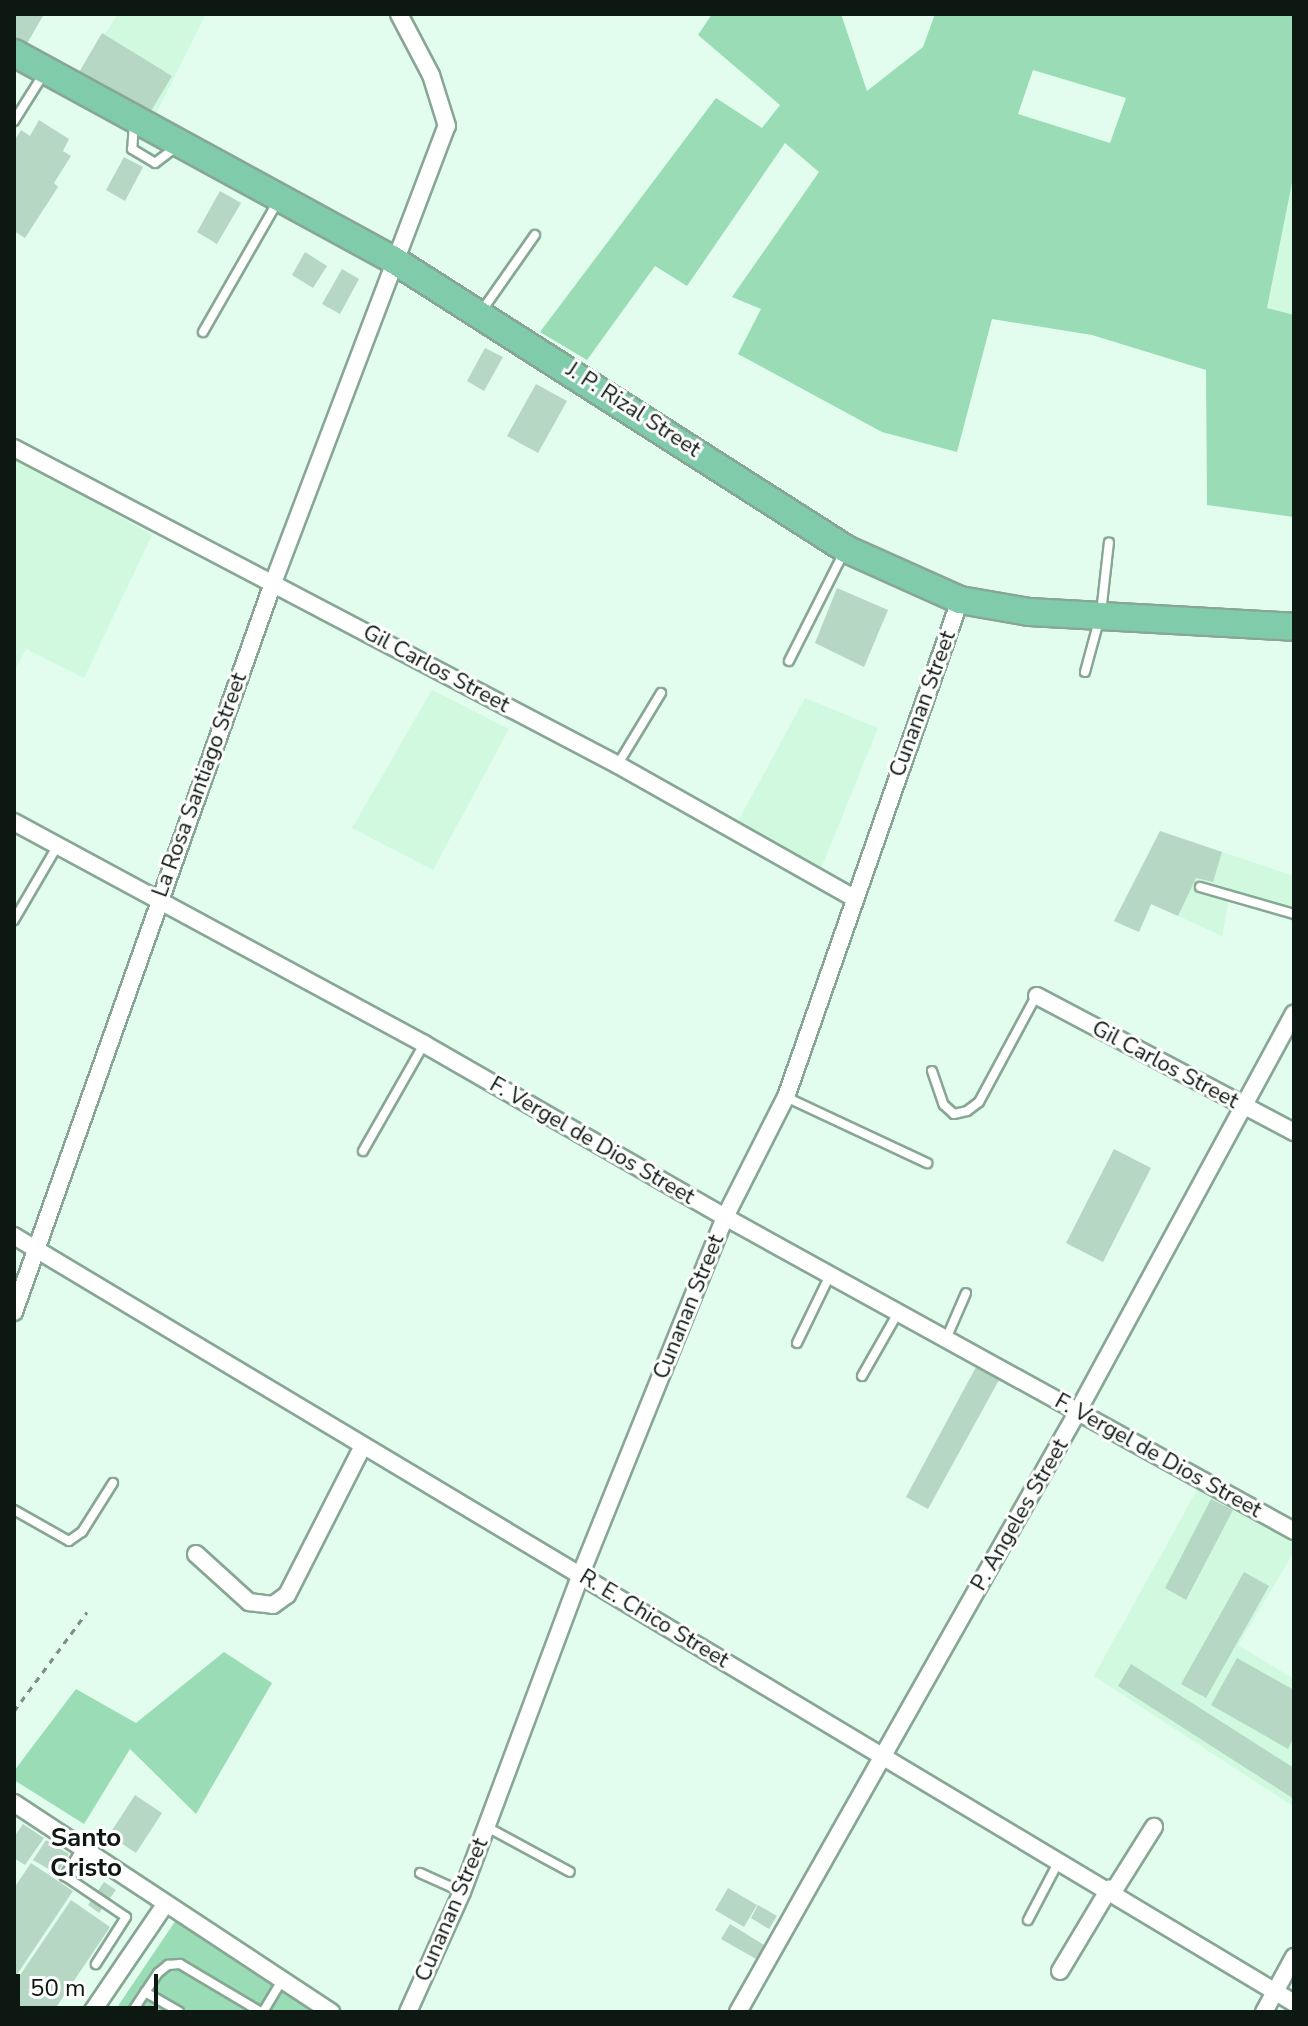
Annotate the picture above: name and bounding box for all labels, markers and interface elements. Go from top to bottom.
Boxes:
street label: J. P. Rizal Street [561,357,705,463]
street label: Gil Carlos Street [358,619,514,719]
street label: Cunanan Street [884,627,962,781]
street label: La Rosa Santiago Street [147,669,253,901]
street label: Gil Carlos Street [1087,1015,1243,1115]
street label: F. Vergel de Dios Street [485,1071,699,1211]
street label: Cunanan Street [648,1231,730,1383]
street label: F. Vergel de Dios Street [1050,1388,1266,1524]
street label: P. Angeles Street [966,1434,1074,1596]
street label: R. E. Chico Street [575,1564,733,1674]
district label: Santo Cristo [50,1822,122,1884]
street label: Cunanan Street [410,1834,494,1986]
scale bar [20,1958,162,2008]
text: 50 m [30,1972,86,2004]

